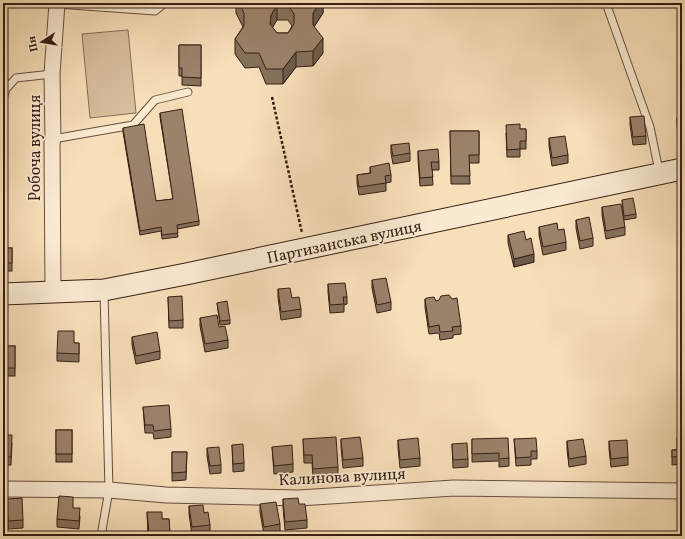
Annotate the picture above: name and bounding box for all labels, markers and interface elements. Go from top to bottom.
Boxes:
north arrow [22,22,62,62]
text: Пн [25,35,43,53]
street label: Робоча вулиця [25,95,47,201]
street label: Партизанська вулиця [265,216,424,270]
street label: Калинова вулиця [278,464,406,492]

